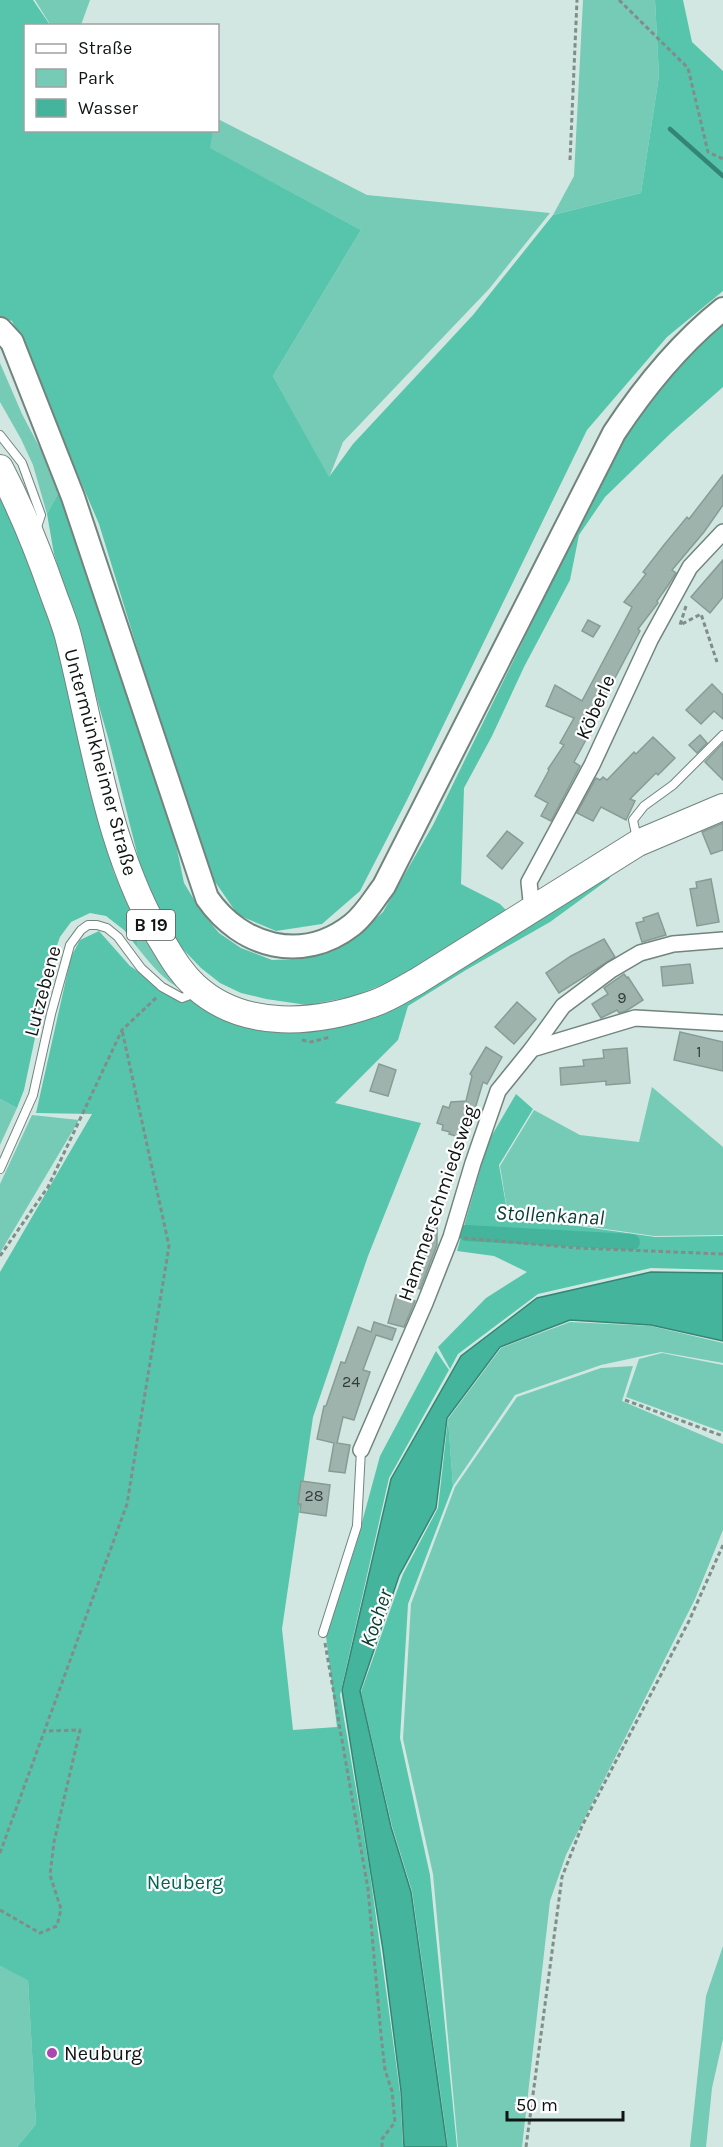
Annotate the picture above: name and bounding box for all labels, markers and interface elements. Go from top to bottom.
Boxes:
legend [24,24,219,132]
text: Straße [78,37,132,59]
text: Park [78,67,115,89]
text: Wasser [78,97,139,119]
street label: Untermünkheimer Straße [59,646,142,878]
street label: Köberle [571,671,620,743]
road number: B 19 [127,910,175,940]
street label: Lutzebene [19,943,66,1039]
house number: 9 [617,988,627,1007]
house number: 1 [696,1042,702,1061]
street label: Hammerschmiedsweg [393,1102,482,1304]
water label: Stollenkanal [495,1200,605,1230]
house number: 24 [342,1372,360,1391]
house number: 28 [304,1486,324,1505]
water label: Kocher [355,1585,397,1650]
park label: Neuberg [147,1871,223,1894]
place label: Neuburg [64,2042,142,2065]
marker: Neuburg [45,2046,59,2060]
scale bar [507,2084,622,2122]
text: 50 m [516,2094,558,2116]

